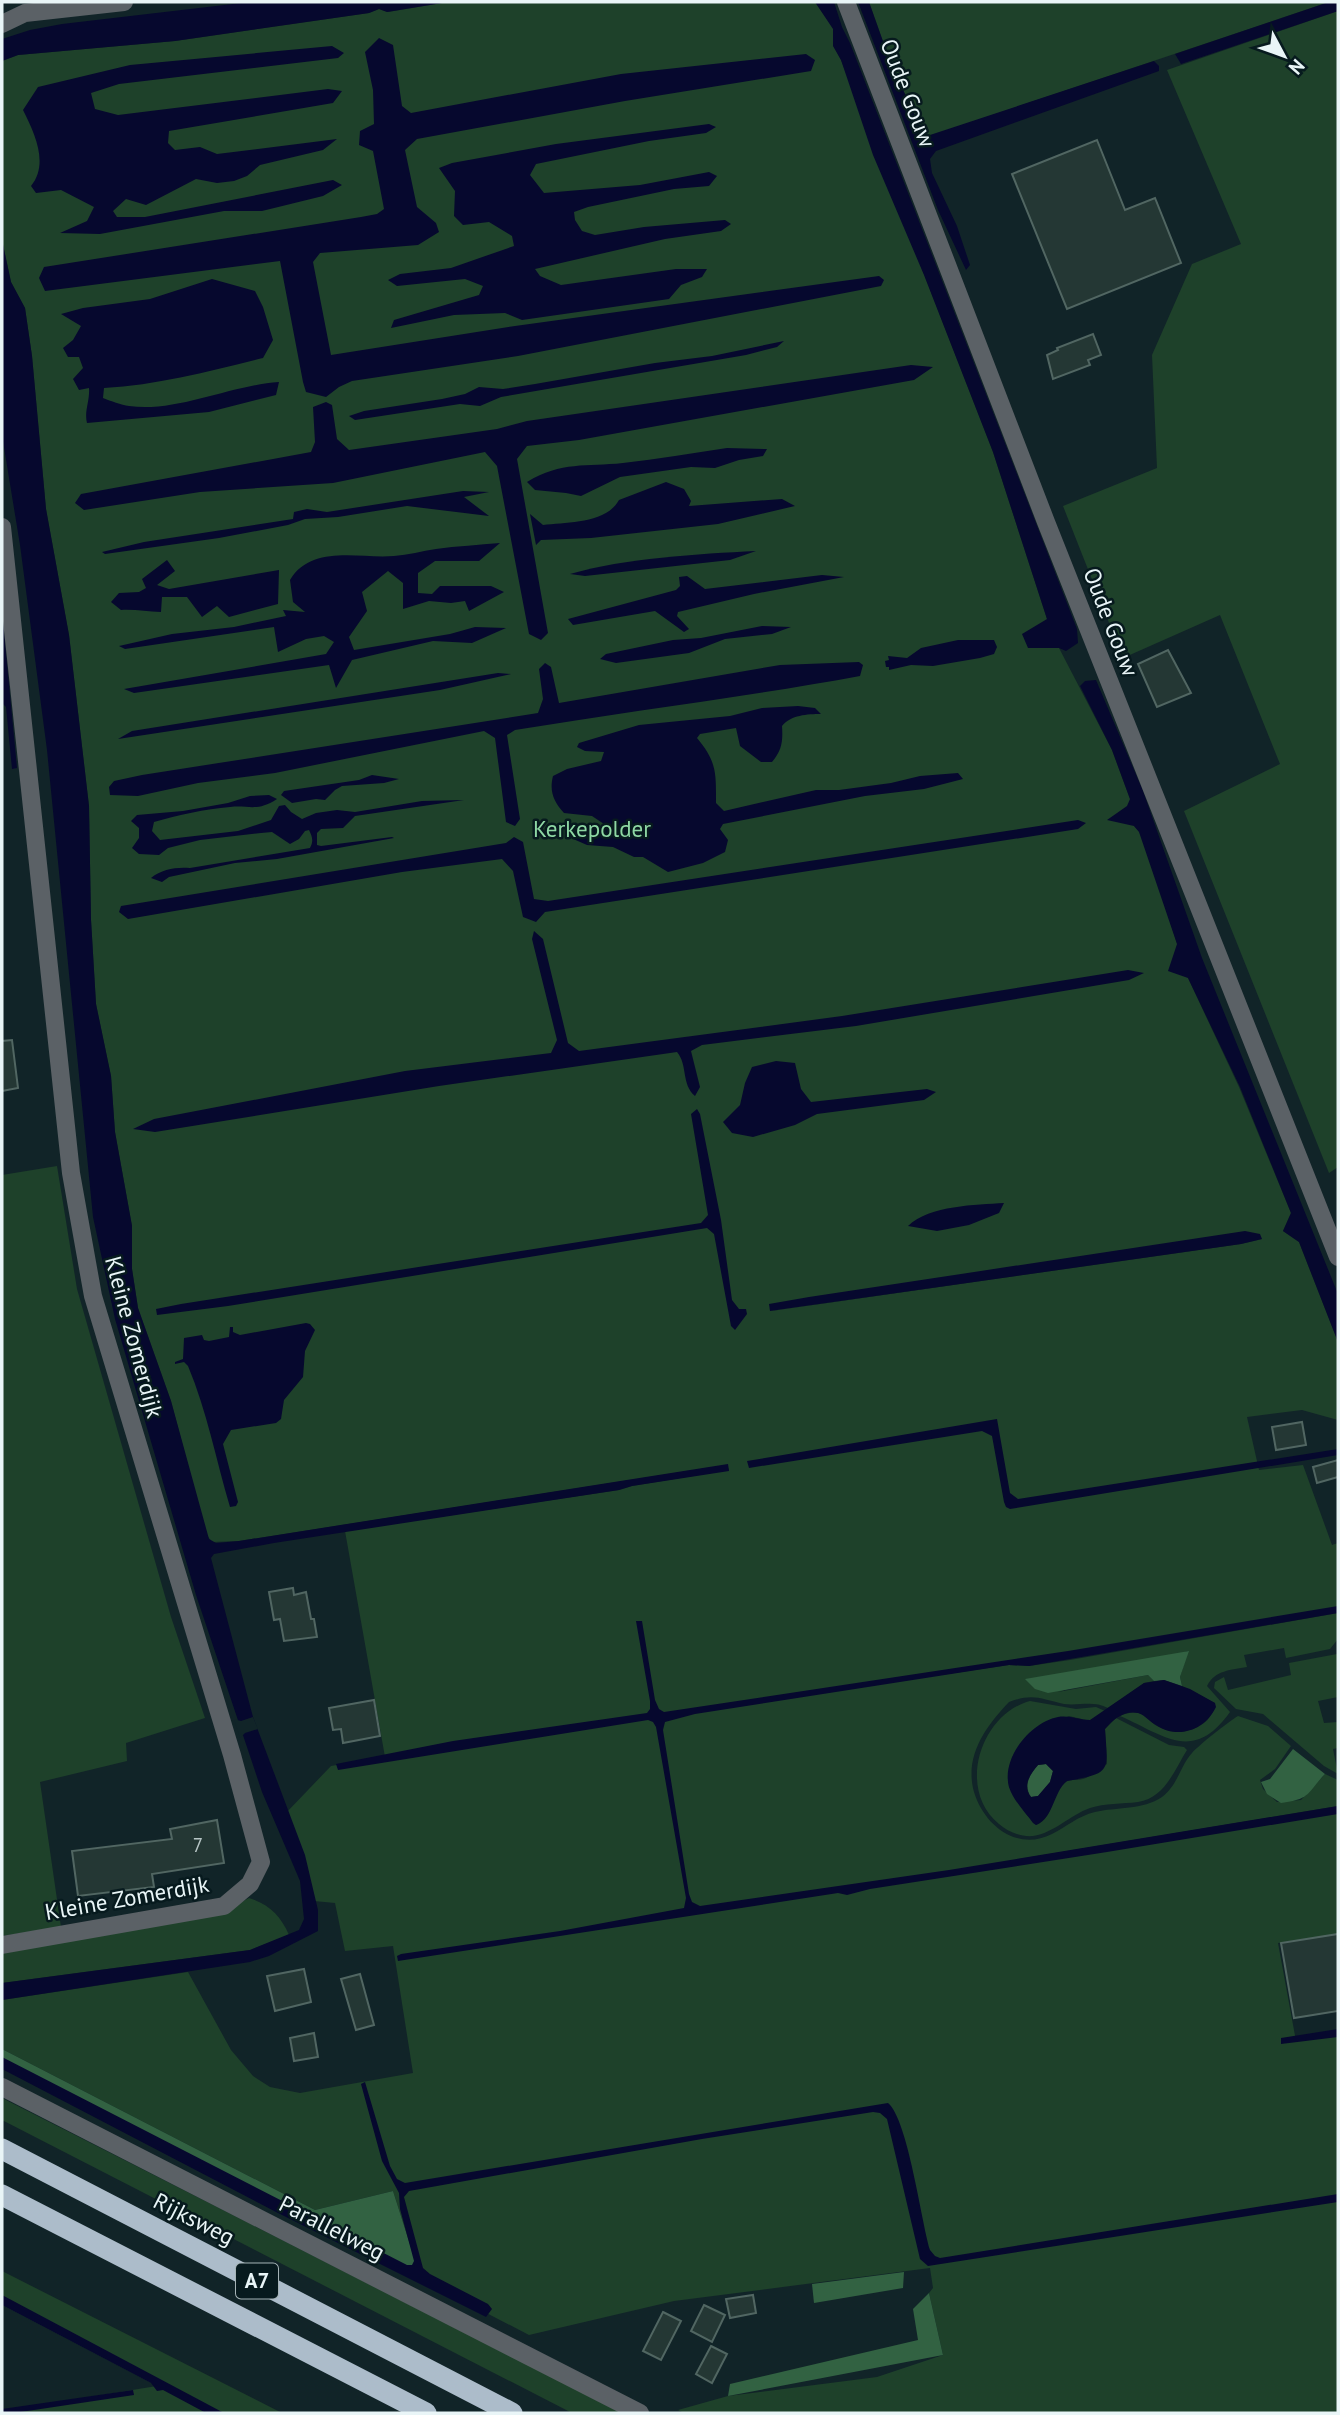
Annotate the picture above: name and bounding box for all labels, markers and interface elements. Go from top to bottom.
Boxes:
north arrow [1249,21,1319,91]
street label: Oude Gouw [874,34,942,151]
text: N [1284,55,1310,80]
street label: Oude Gouw [1077,563,1145,680]
park label: Kerkepolder [533,814,651,843]
street label: Kleine Zomerdijk [99,1253,170,1421]
house number: 7 [193,1833,203,1857]
street label: Kleine Zomerdijk [43,1869,211,1926]
street label: Rijksweg [149,2186,240,2251]
street label: Parallelweg [274,2189,390,2267]
road number: A7 [236,2264,278,2298]

